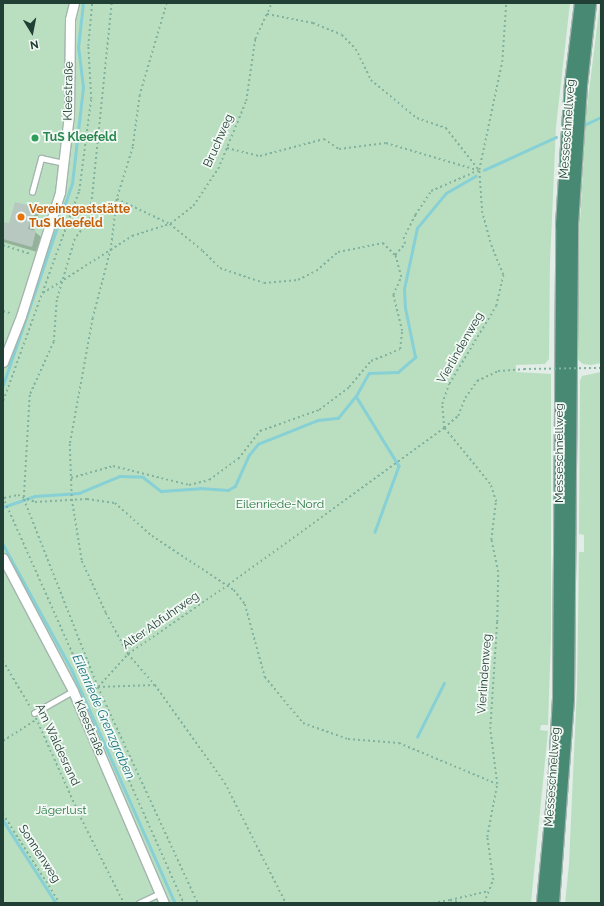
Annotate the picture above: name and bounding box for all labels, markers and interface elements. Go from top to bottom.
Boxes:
north arrow [12,12,52,52]
text: N [29,37,39,51]
street label: Kleestraße [61,61,77,121]
street label: Messeschnellweg [557,79,579,179]
street label: Bruchweg [201,112,237,170]
place label: TuS Kleefeld [43,131,117,145]
marker: TuS Kleefeld [30,133,40,143]
place label: Vereinsgaststätte TuS Kleefeld [29,203,130,231]
marker: Vereinsgaststätte TuS Kleefeld [16,212,26,222]
street label: Vierlindenweg [435,310,487,386]
street label: Messeschnellweg [553,403,567,503]
park label: Eilenriede-Nord [236,498,324,512]
street label: Alter Abfuhrweg [119,589,203,653]
street label: Vierlindenweg [475,633,495,715]
water label: Eilenriede Grenzgraben [68,652,138,782]
street label: Kleestraße [71,698,107,758]
street label: Am Waldesrand [32,701,82,789]
street label: Messeschnellweg [542,727,564,827]
park label: Jägerlust [35,804,87,818]
street label: Sonnenweg [15,822,63,886]

